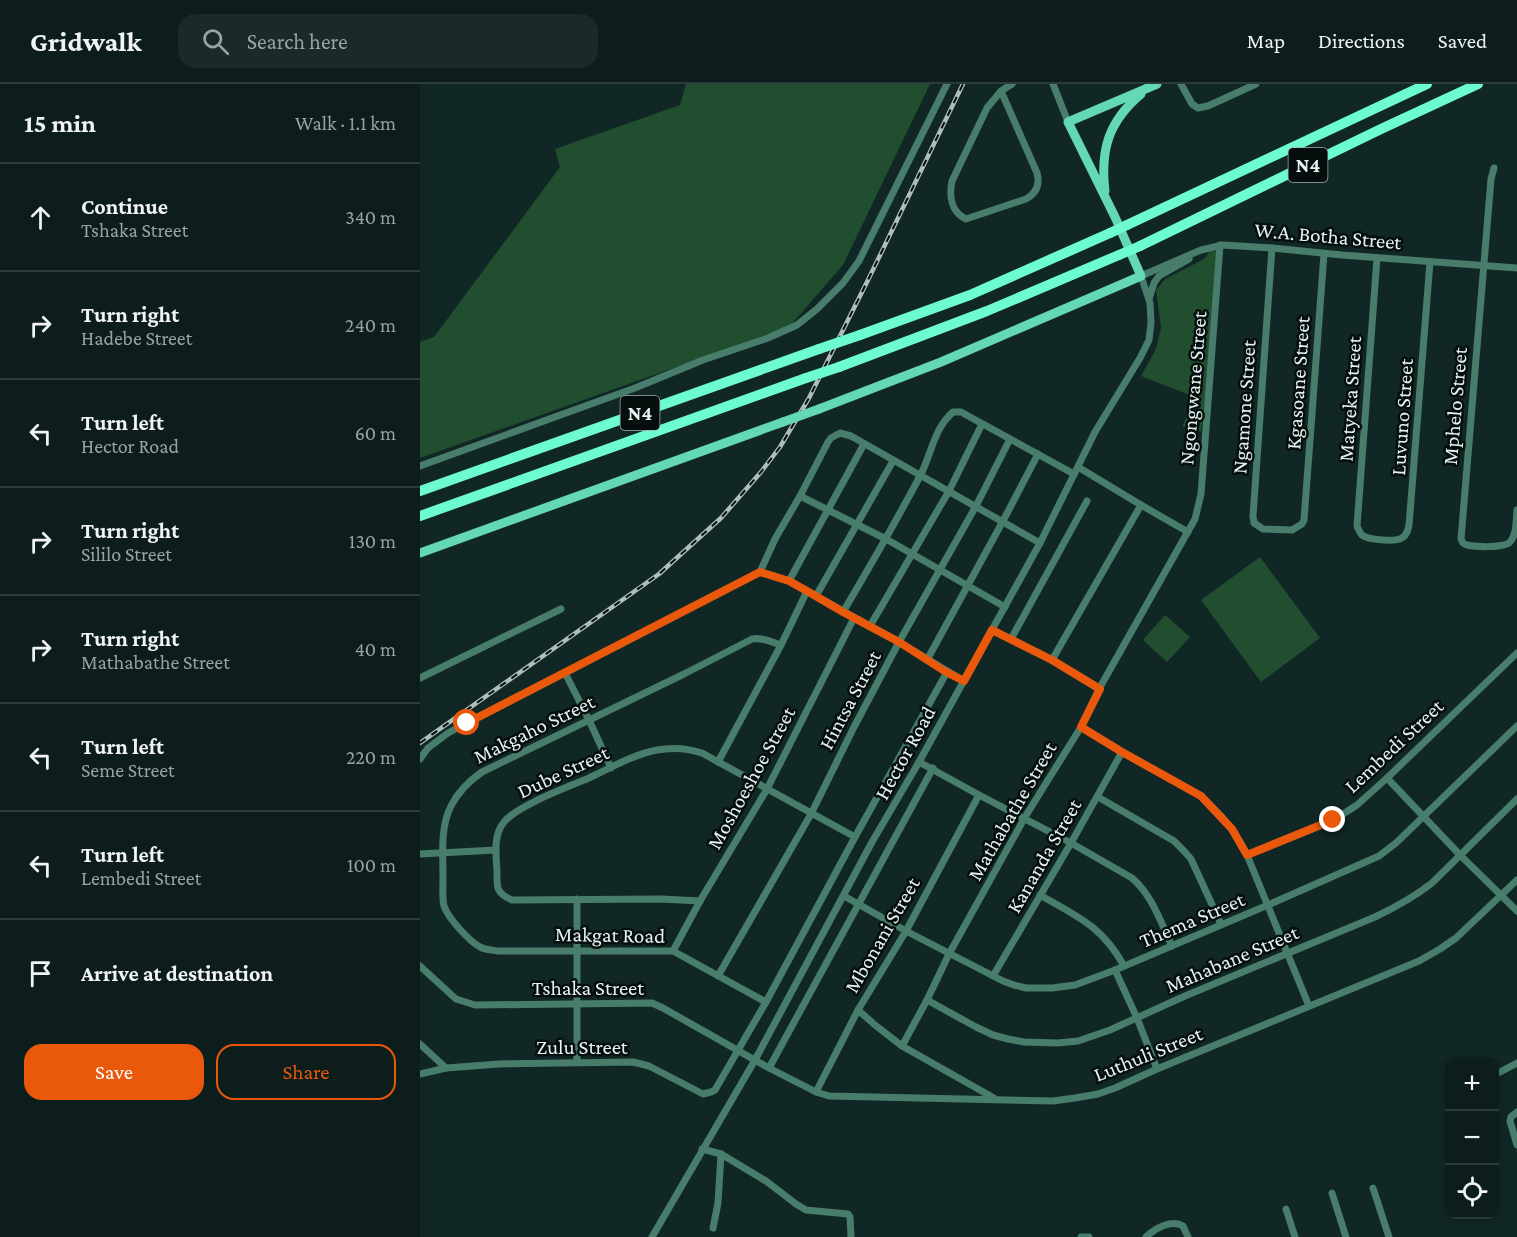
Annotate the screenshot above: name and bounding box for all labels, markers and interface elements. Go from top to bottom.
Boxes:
search box [178,14,598,68]
icon: search [199,25,232,58]
text: Gridwalk [30,26,142,57]
text: Search here [247,29,348,54]
text: Map [1247,29,1285,53]
text: Directions [1318,29,1405,53]
text: Saved [1438,29,1487,53]
text: 15 min [24,109,96,138]
text: Walk · 1.1 km [295,112,396,134]
road number: N4 [1288,148,1328,182]
text: Continue [81,194,168,219]
icon: ahead [24,201,57,234]
text: 340 m [345,206,396,228]
street label: W.A. Botha Street [1254,218,1403,254]
text: Tshaka Street [81,219,188,241]
text: Turn right [81,302,179,327]
icon: right [24,309,57,342]
street label: Ngongwane Street [1174,309,1212,466]
text: 240 m [345,314,396,336]
street label: Kgasoane Street [1281,314,1315,450]
text: Hadebe Street [81,327,192,349]
street label: Matyeka Street [1334,335,1366,462]
street label: Ngamone Street [1227,338,1261,475]
street label: Mphelo Street [1438,345,1472,466]
street label: Luvuno Street [1386,357,1418,476]
road number: N4 [620,396,660,430]
text: Turn left [81,410,164,435]
icon: left [24,417,57,450]
text: 60 m [355,422,396,444]
text: Hector Road [81,435,179,457]
text: Turn right [81,518,179,543]
icon: right [24,525,57,558]
text: 130 m [349,530,396,552]
text: Sililo Street [81,543,172,565]
text: Turn right [81,626,179,651]
icon: right [24,633,57,666]
text: 40 m [355,638,396,660]
street label: Hintsa Street [814,646,887,753]
text: Mathabathe Street [81,651,230,673]
street label: Makgaho Street [470,689,599,769]
street label: Lembedi Street [1340,693,1449,798]
street label: Moshoeshoe Street [702,702,801,853]
street label: Hector Road [870,702,940,804]
route start [453,709,479,735]
text: Turn left [81,734,164,759]
street label: Mathabathe Street [963,736,1062,885]
street label: Dube Street [513,740,614,804]
icon: left [24,741,57,774]
text: 220 m [346,746,396,768]
text: Seme Street [81,759,175,781]
street label: Kananda Street [1002,794,1087,917]
route end [1319,806,1345,832]
text: Turn left [81,842,164,867]
icon: left [24,849,57,882]
text: 100 m [347,854,396,876]
text: Lembedi Street [81,867,201,889]
street label: Mbonani Street [839,872,925,997]
street label: Thema Street [1136,887,1249,953]
street label: Mahabane Street [1162,920,1303,998]
street label: Makgat Road [555,922,665,948]
icon: arrive [24,957,57,990]
text: Arrive at destination [81,961,273,986]
street label: Tshaka Street [532,976,645,1000]
street label: Luthuli Street [1090,1021,1207,1087]
street label: Zulu Street [536,1035,629,1059]
button: Save [24,1044,204,1100]
button: Share [216,1044,396,1100]
map controls [1445,1057,1499,1219]
button: + [1445,1057,1499,1111]
button: − [1445,1111,1499,1165]
button: locate [1445,1165,1499,1219]

